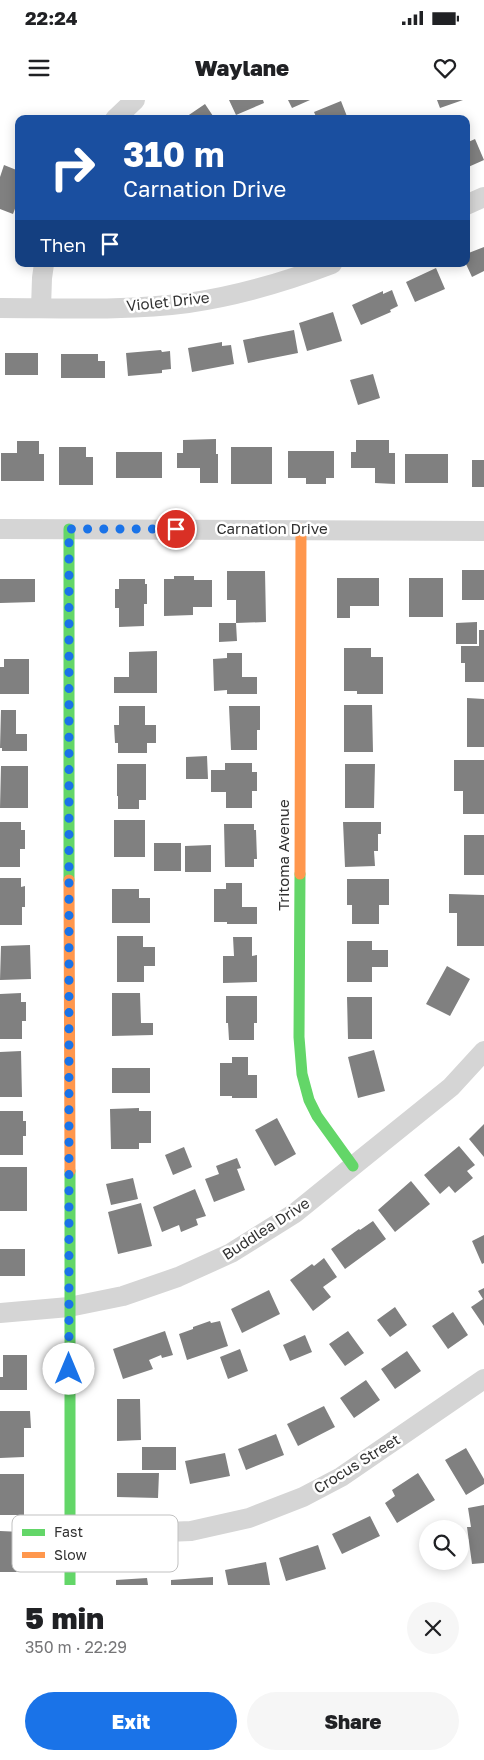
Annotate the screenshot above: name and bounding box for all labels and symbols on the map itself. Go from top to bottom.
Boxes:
street label: Violet Drive [126,288,211,314]
pin [155,508,197,550]
street label: Carnation Drive [216,519,328,537]
street label: Tritoma Avenue [274,799,292,911]
street label: Buddlea Drive [218,1193,313,1263]
position arrow [42,1342,94,1394]
street label: Crocus Street [310,1429,403,1497]
legend [12,1515,178,1572]
text: Fast [54,1523,83,1540]
text: Slow [54,1546,87,1563]

